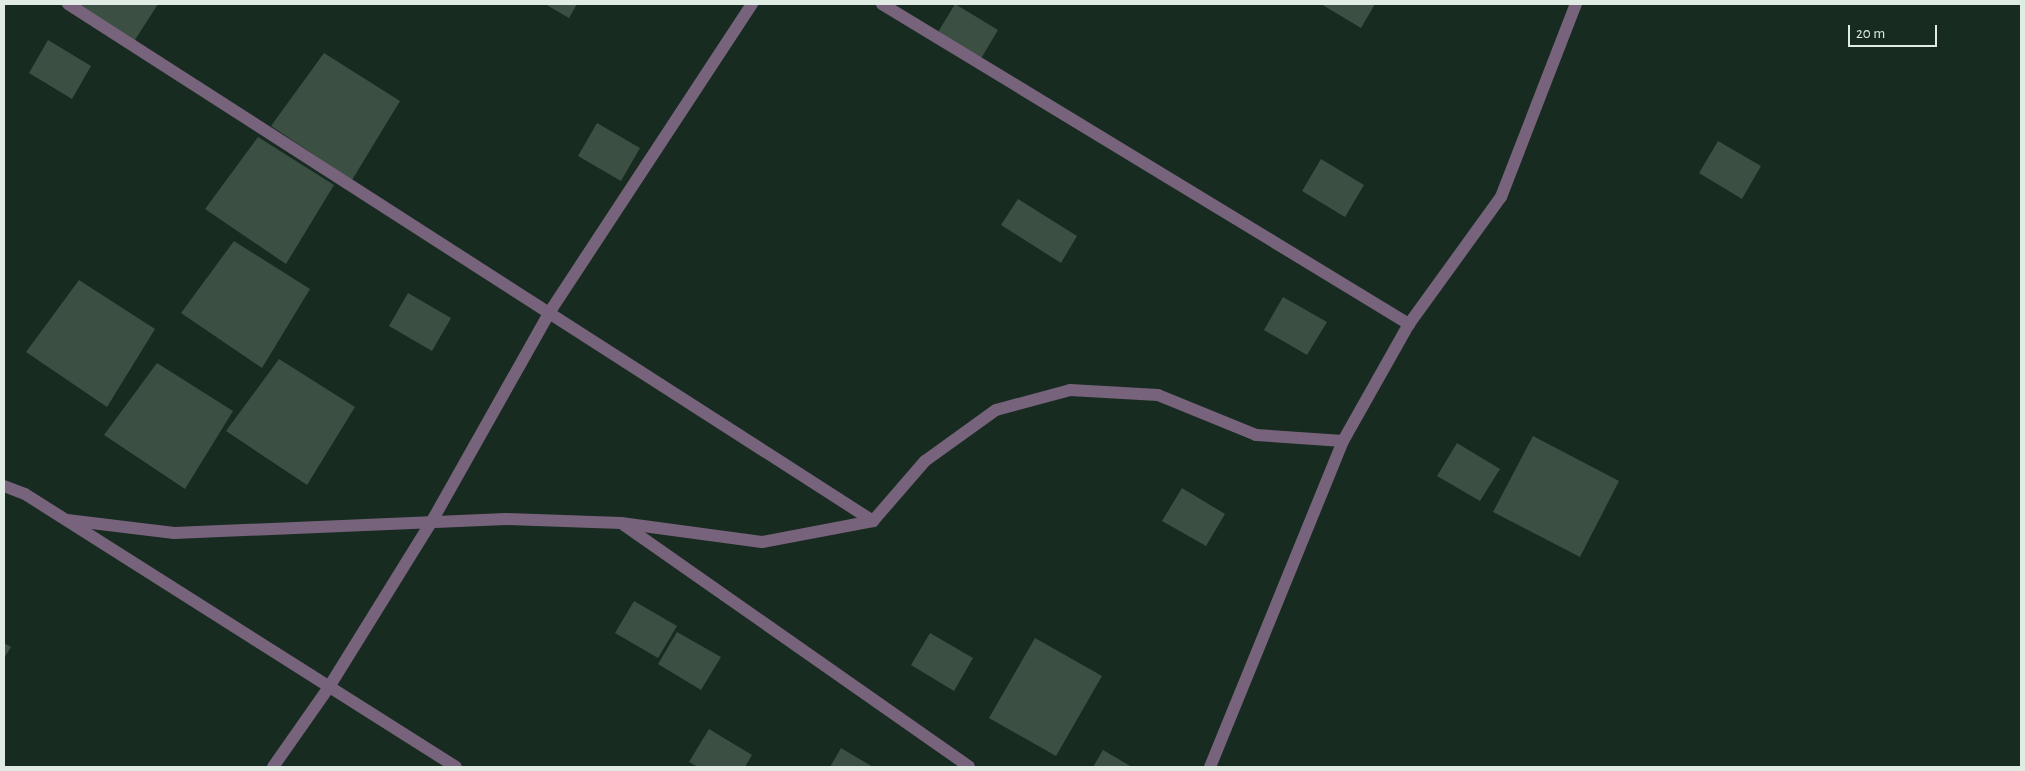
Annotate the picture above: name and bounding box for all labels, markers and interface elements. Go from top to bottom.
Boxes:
scale bar [1850,15,1939,47]
text: 20 m [1856,26,1885,41]

